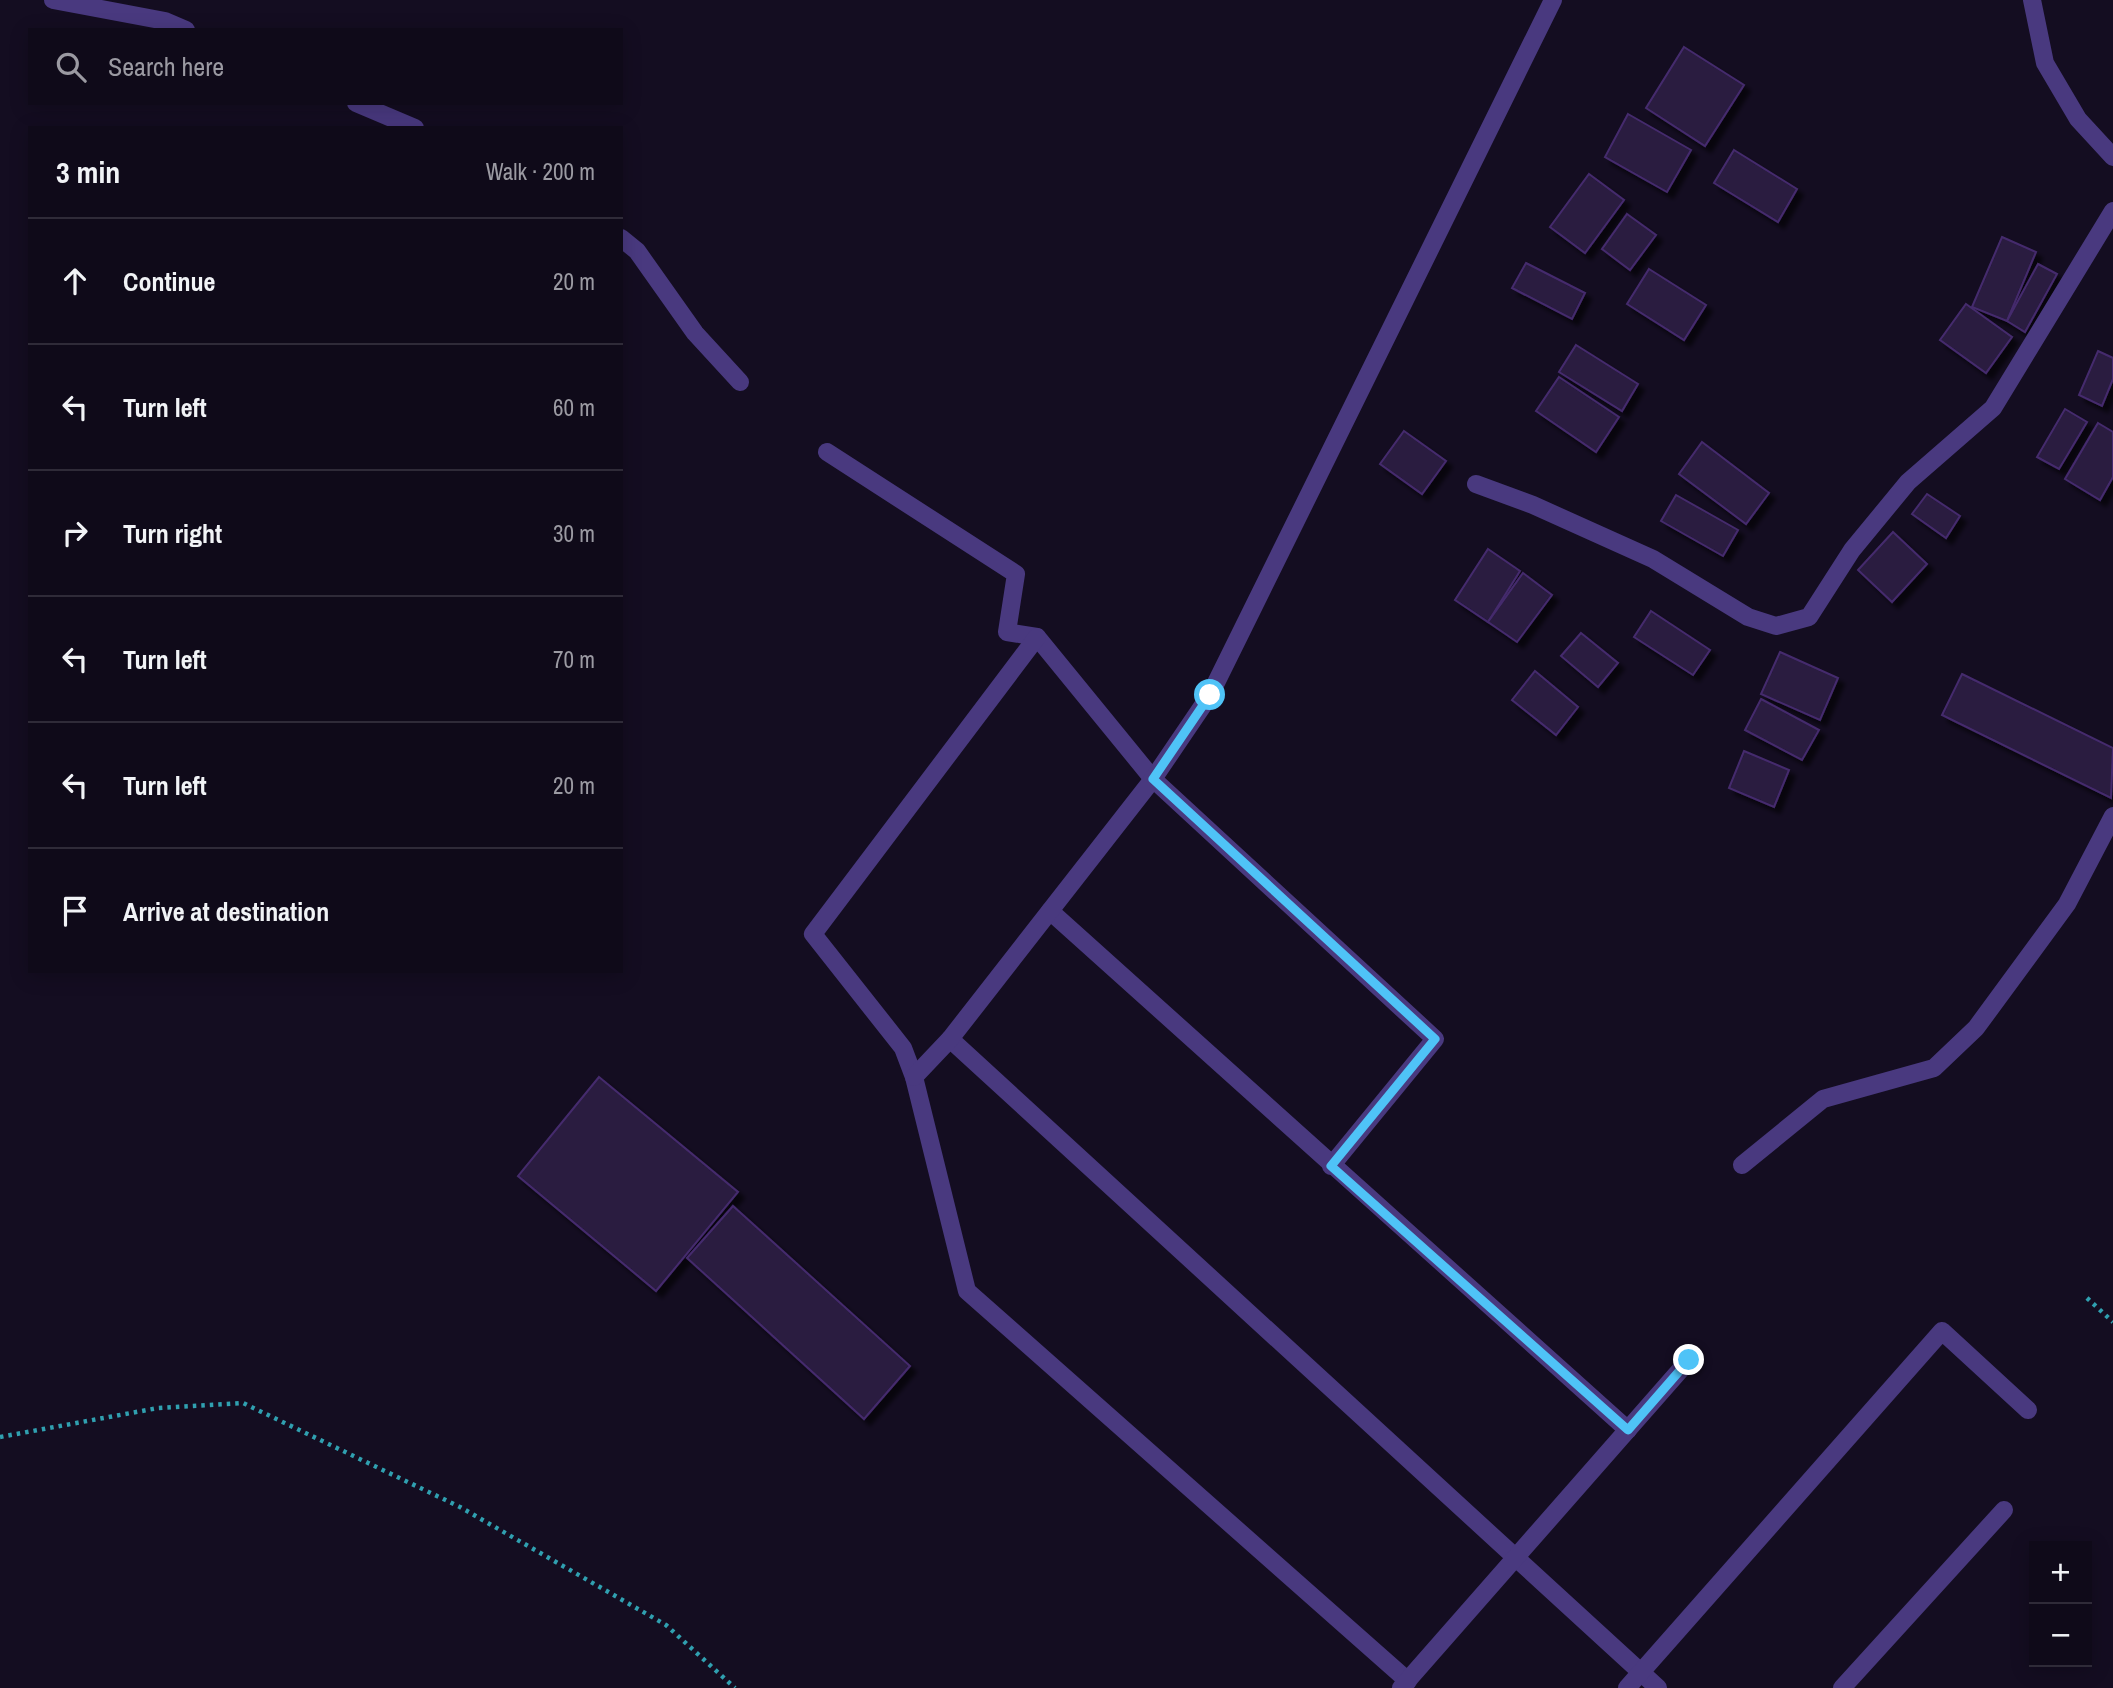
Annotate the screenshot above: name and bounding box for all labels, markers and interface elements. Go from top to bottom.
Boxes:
search box [28,28,623,105]
icon: search [52,48,90,86]
text: Search here [108,49,224,84]
text: 3 min [56,152,120,192]
text: Walk · 200 m [486,156,595,187]
icon: ahead [56,262,94,300]
text: Continue [123,264,215,299]
text: 20 m [553,266,595,297]
icon: left [56,388,94,426]
text: Turn left [123,390,207,425]
text: 60 m [553,392,595,423]
icon: right [56,514,94,552]
text: Turn right [123,516,222,551]
text: 30 m [553,518,595,549]
icon: left [56,640,94,678]
text: Turn left [123,642,207,677]
text: 70 m [553,644,595,675]
route start [1194,679,1225,710]
icon: left [56,766,94,804]
text: Turn left [123,768,207,803]
text: 20 m [553,770,595,801]
icon: arrive [56,892,94,930]
text: Arrive at destination [123,894,329,929]
route end [1673,1344,1704,1375]
map controls [2029,1541,2092,1667]
button: + [2029,1541,2092,1604]
button: − [2029,1604,2092,1667]

